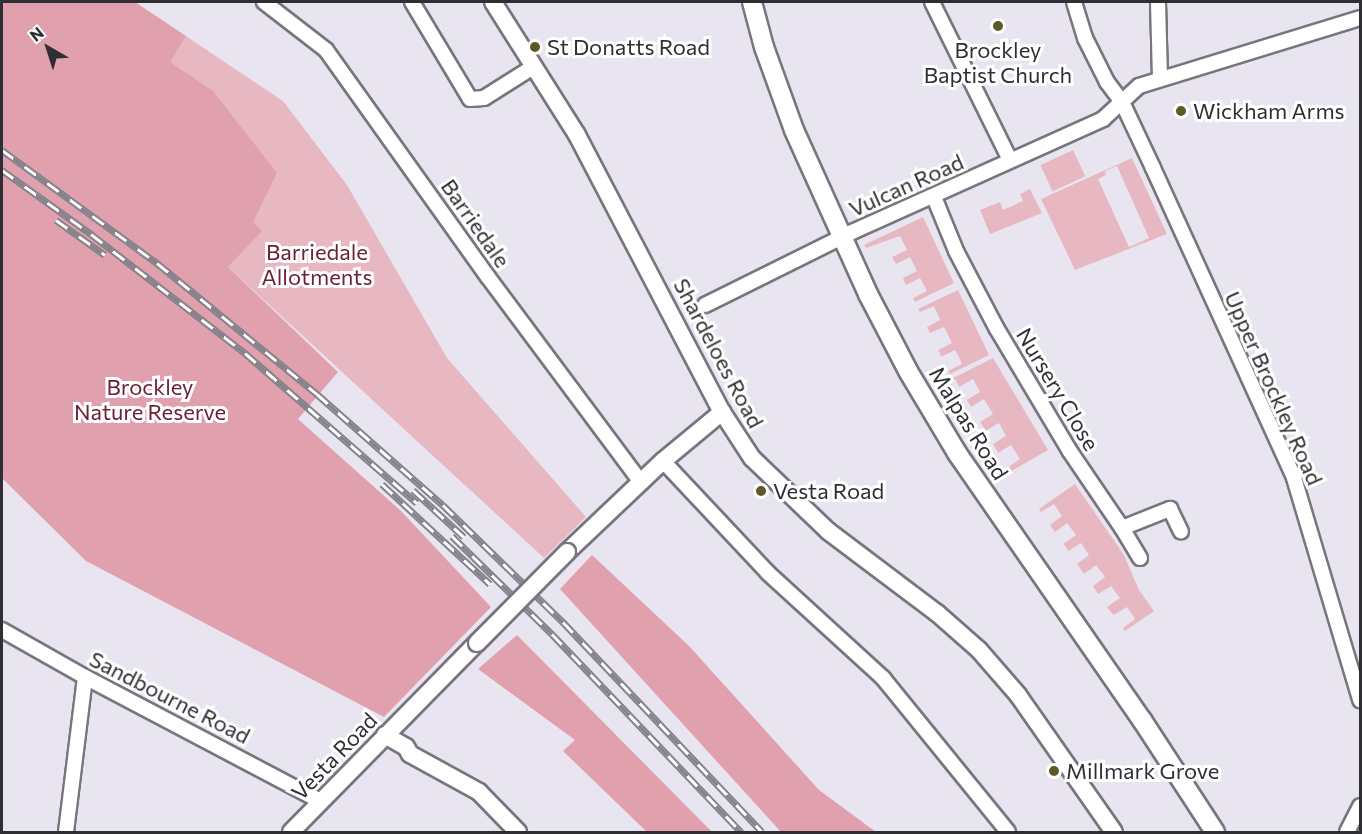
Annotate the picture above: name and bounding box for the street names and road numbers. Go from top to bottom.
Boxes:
street label: Vulcan Road [845,148,967,222]
street label: Barriedale [436,174,516,272]
street label: Shardeloes Road [668,274,770,432]
street label: Upper Brockley Road [1219,287,1329,489]
street label: Nursery Close [1011,323,1105,455]
street label: Malpas Road [924,362,1014,484]
street label: Sandbourne Road [85,645,255,749]
street label: Vesta Road [286,707,382,805]

